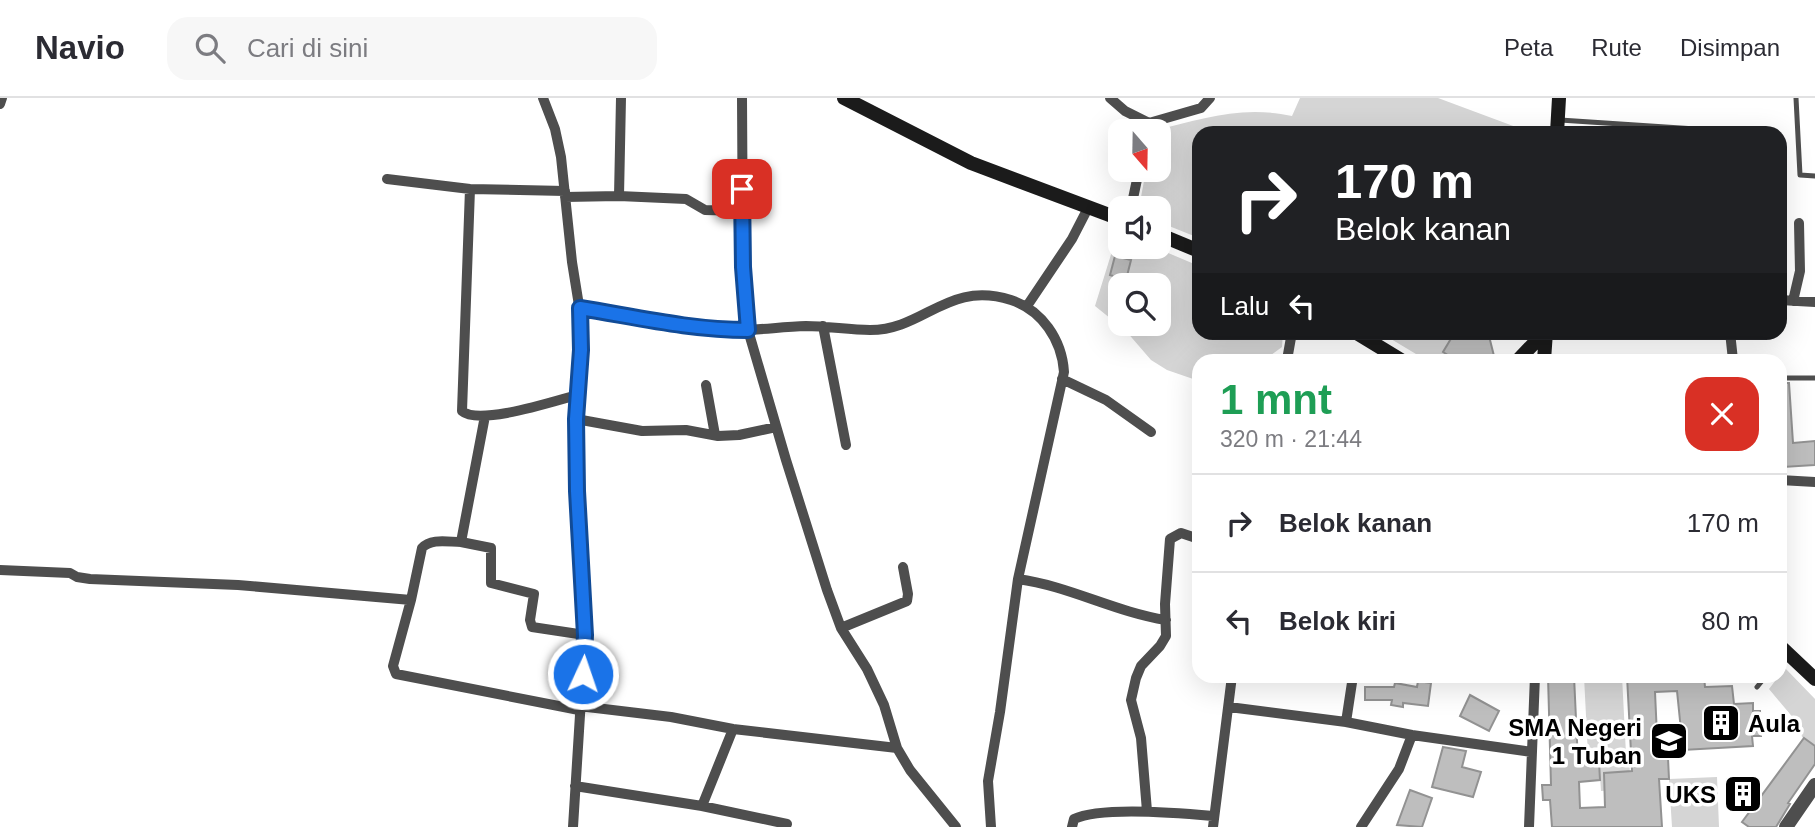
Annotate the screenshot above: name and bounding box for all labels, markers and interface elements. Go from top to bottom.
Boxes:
search box [167,17,657,80]
text: Navio [35,29,125,66]
icon: search [191,29,229,67]
text: Cari di sini [247,33,368,63]
text: Peta [1504,34,1553,61]
text: Rute [1591,34,1642,61]
text: Disimpan [1680,34,1780,61]
north arrow [1108,119,1171,182]
map controls [1108,119,1171,336]
icon: right [1220,154,1311,245]
text: 170 m [1335,154,1474,208]
pin [712,159,772,219]
icon: arrive [723,170,761,208]
button: sound [1108,196,1171,259]
text: Belok kanan [1335,211,1511,247]
button: search [1108,273,1171,336]
icon: left [1283,287,1321,325]
text: Lalu [1220,291,1269,321]
text: 1 mnt [1220,376,1332,423]
button: close [1685,377,1759,451]
text: 320 m · 21:44 [1220,426,1362,452]
icon: right [1220,504,1258,542]
text: Belok kanan [1279,508,1432,538]
text: 170 m [1687,508,1759,538]
icon: left [1220,602,1258,640]
text: Belok kiri [1279,606,1396,636]
text: 80 m [1701,606,1759,636]
position arrow [546,637,620,711]
building icon: Aula [1700,702,1742,744]
place label: Aula [1748,710,1801,737]
place label: SMA Negeri 1 Tuban [1508,714,1642,769]
school or university icon: SMA Negeri 1 Tuban [1648,720,1690,762]
building icon: UKS [1722,773,1764,815]
place label: UKS [1665,781,1716,808]

